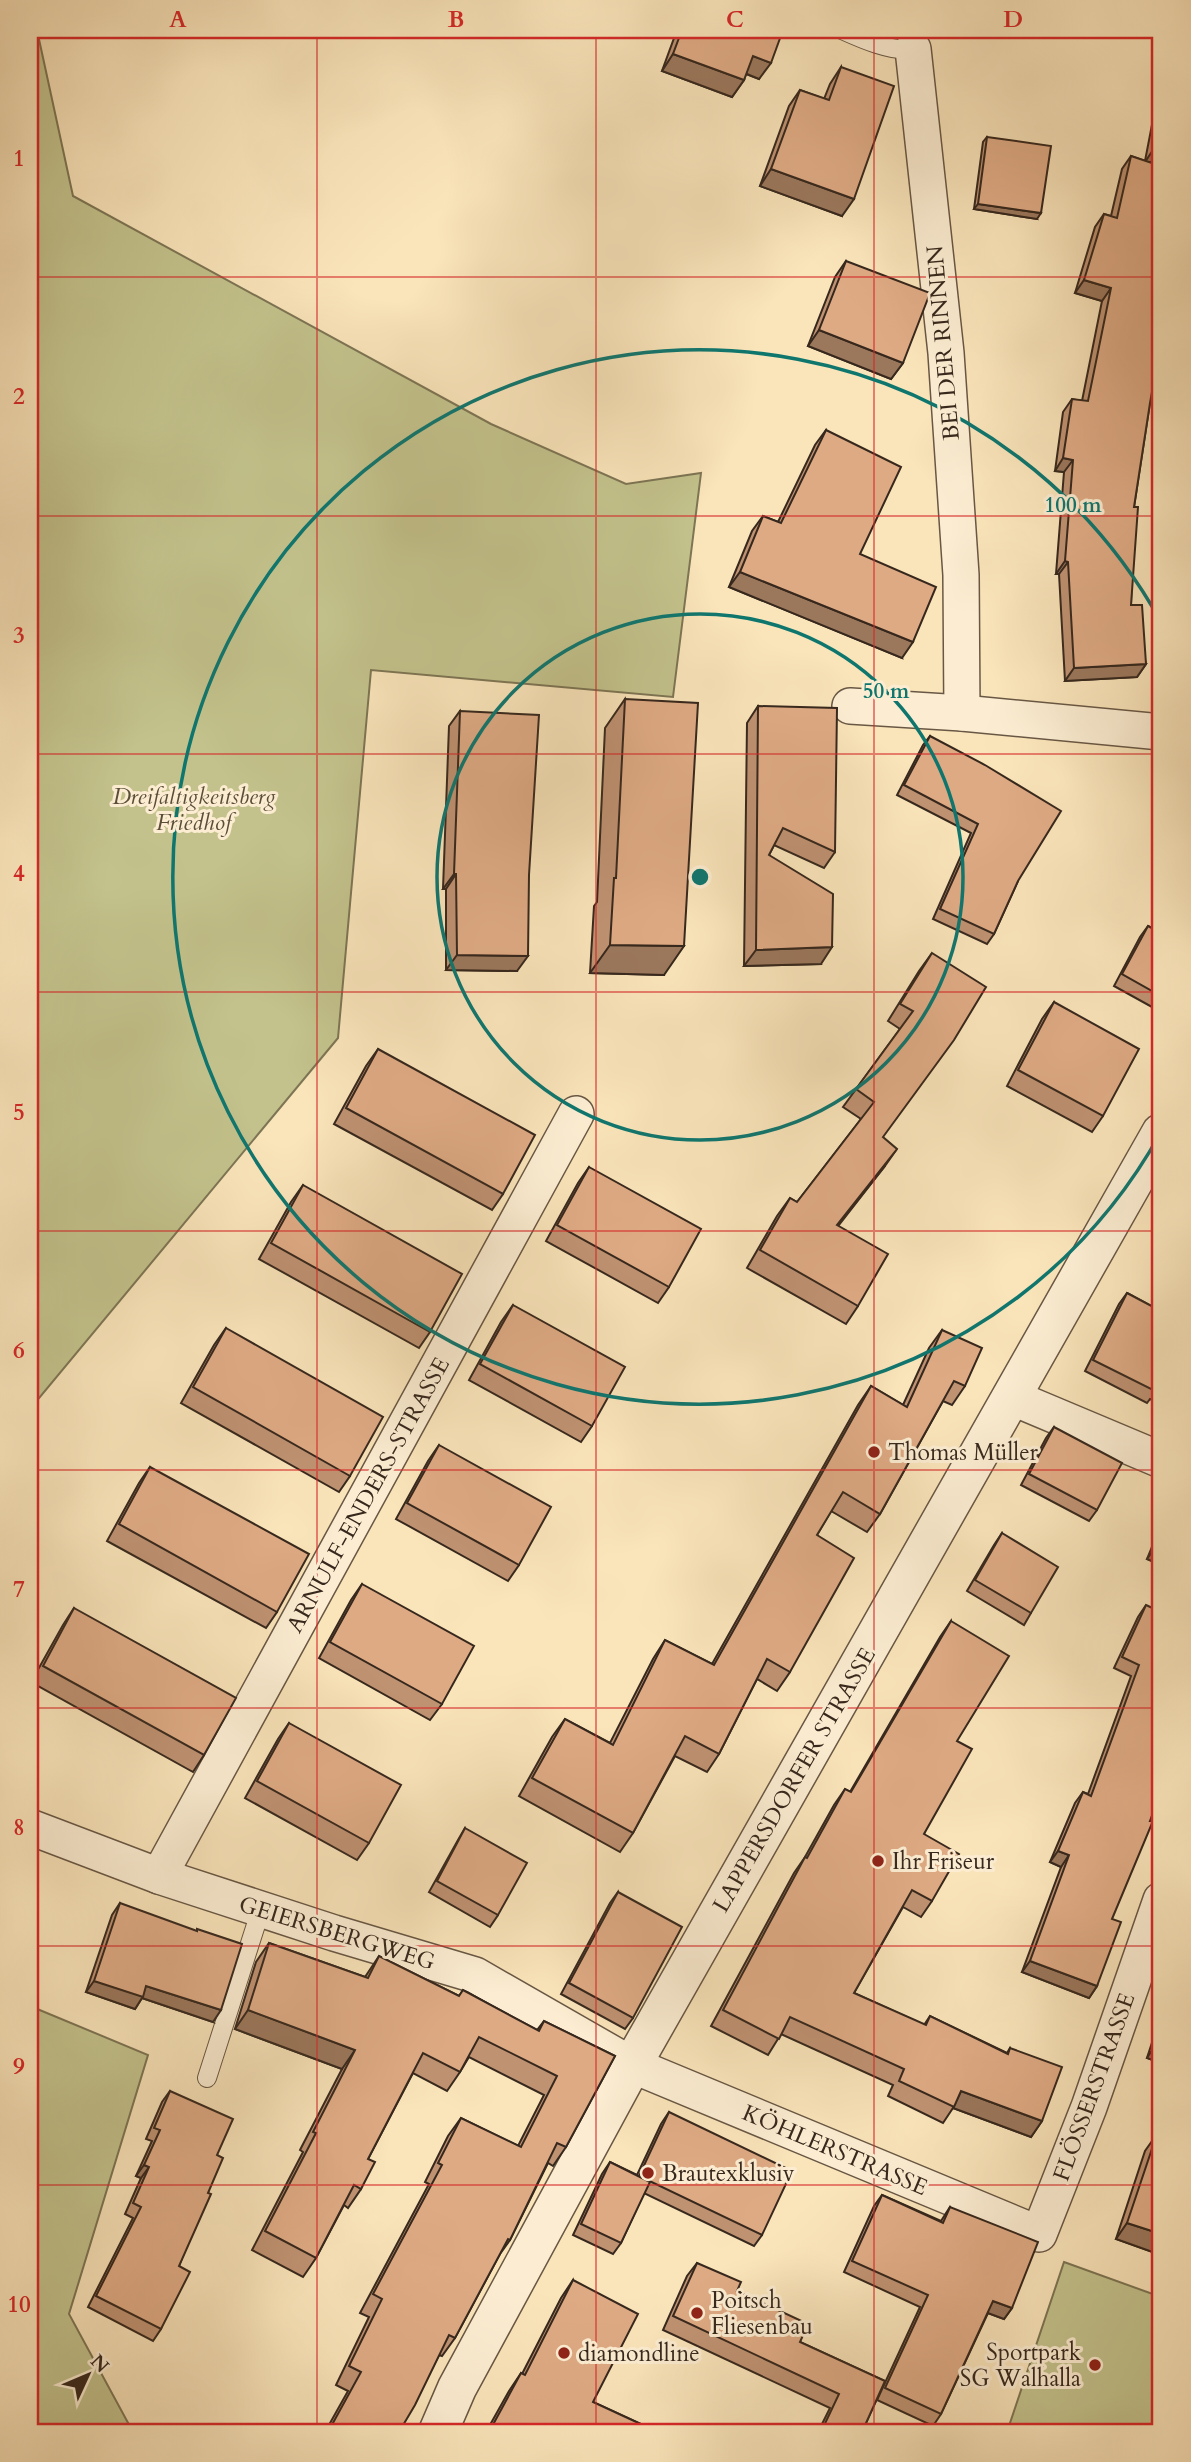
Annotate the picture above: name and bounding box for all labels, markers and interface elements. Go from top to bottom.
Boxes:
text: A [169,4,187,35]
text: B [448,4,464,35]
text: C [726,4,744,35]
text: D [1003,4,1023,35]
text: 1 [13,143,25,174]
street label: BEI DER RINNEN [919,244,967,442]
text: 2 [13,381,25,412]
text: 100 m [1044,491,1102,520]
text: 3 [13,620,25,651]
text: 50 m [863,677,910,706]
park label: Dreifaltigkeitsberg Friedhof [112,781,276,838]
text: 4 [13,858,25,889]
centre of rings [688,865,712,889]
text: 5 [13,1097,25,1128]
text: 6 [13,1335,25,1366]
street label: ARNULF-ENDERS-STRASSE [279,1352,457,1638]
place label: Thomas Müller [888,1437,1039,1468]
marker: Thomas Müller [866,1444,882,1460]
text: 7 [13,1574,25,1605]
street label: LAPPERSDORFER STRASSE [705,1642,883,1918]
text: 8 [13,1812,25,1843]
place label: Ihr Friseur [892,1846,995,1877]
marker: Ihr Friseur [870,1853,886,1869]
street label: GEIERSBERGWEG [235,1888,439,1978]
street label: FLÖSSERSTRASSE [1046,1989,1142,2185]
text: 9 [13,2051,25,2082]
street label: KÖHLERSTRASSE [738,2097,932,2203]
place label: Brautexklusiv [662,2158,795,2189]
marker: Brautexklusiv [640,2165,656,2181]
place label: Poitsch Fliesenbau [711,2285,813,2342]
text: 10 [7,2289,31,2320]
marker: Poitsch Fliesenbau [689,2305,705,2321]
place label: Sportpark SG Walhalla [960,2337,1082,2394]
place label: diamondline [578,2338,700,2369]
north arrow [52,2340,122,2410]
marker: diamondline [556,2345,572,2361]
text: N [84,2349,115,2379]
marker: Sportpark SG Walhalla [1087,2357,1103,2373]

